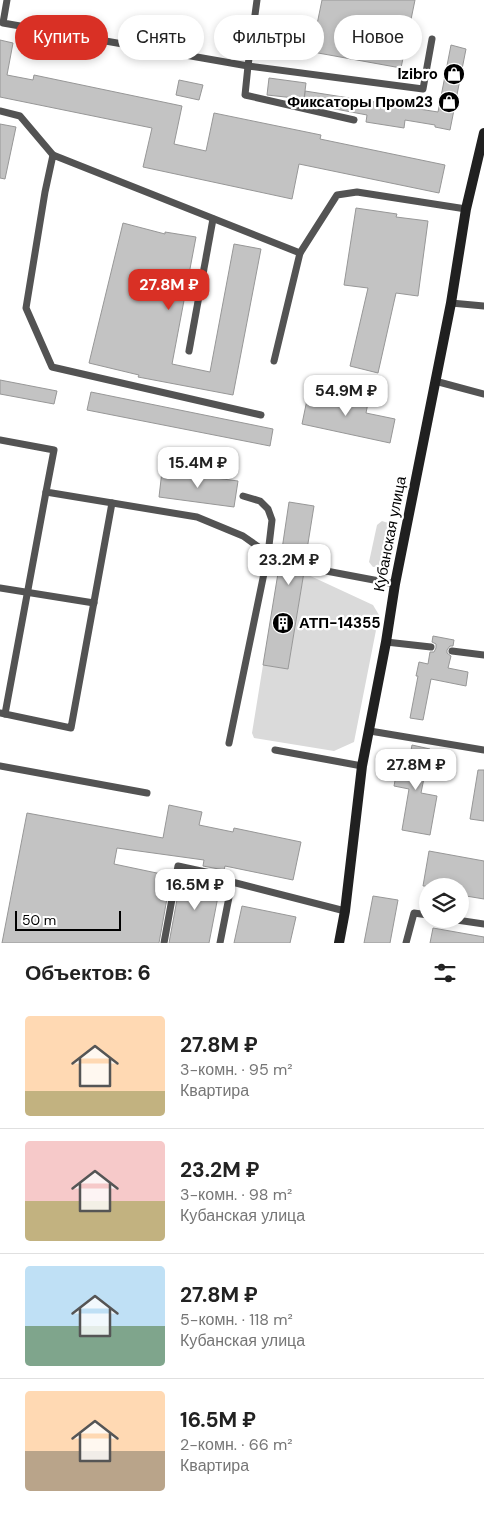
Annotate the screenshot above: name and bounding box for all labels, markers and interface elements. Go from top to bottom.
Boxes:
chip: Купить [15,15,108,60]
chip: Снять [118,15,204,60]
chip: Фильтры [214,15,324,60]
chip: Новое [334,15,422,60]
shop icon: Izibro [442,62,466,86]
place label: Izibro [397,64,438,84]
shop icon: Фиксаторы Пром23 [437,90,461,114]
place label: Фиксаторы Пром23 [287,92,433,112]
pin: 27.8M ₽ [123,268,215,311]
text: 27.8M ₽ [139,274,199,295]
pin: 54.9M ₽ [300,374,392,417]
text: 54.9M ₽ [315,380,377,401]
pin: 15.4M ₽ [152,446,244,489]
text: 15.4M ₽ [169,452,227,473]
street label: Кубанская улица [369,474,411,594]
pin: 23.2M ₽ [243,544,335,586]
text: 23.2M ₽ [259,549,319,570]
building icon: АТП-14355 [271,611,295,635]
place label: АТП-14355 [299,613,381,633]
pin: 27.8M ₽ [370,748,462,791]
text: 27.8M ₽ [386,754,446,775]
pin: 16.5M ₽ [149,868,241,911]
text: 16.5M ₽ [166,874,224,895]
map controls [419,878,469,928]
button: layers [419,878,469,928]
scale bar [15,908,121,931]
text: 50 m [22,911,56,929]
text: Объектов: 6 [25,959,151,987]
icon: filters [431,959,459,987]
text: 27.8M ₽ [180,1031,258,1059]
icon: home [65,1036,125,1096]
text: 3-комн. · 95 m² [180,1059,292,1080]
text: Квартира [180,1080,249,1101]
text: 23.2M ₽ [180,1156,259,1184]
icon: home [65,1161,125,1221]
text: 3-комн. · 98 m² [180,1184,292,1205]
text: Кубанская улица [180,1205,305,1226]
text: 27.8M ₽ [180,1281,258,1309]
icon: home [65,1286,125,1346]
text: 5-комн. · 118 m² [180,1309,293,1330]
text: Кубанская улица [180,1330,305,1351]
text: 16.5M ₽ [180,1406,256,1434]
icon: home [65,1411,125,1471]
text: 2-комн. · 66 m² [180,1434,293,1455]
text: Квартира [180,1455,249,1476]

